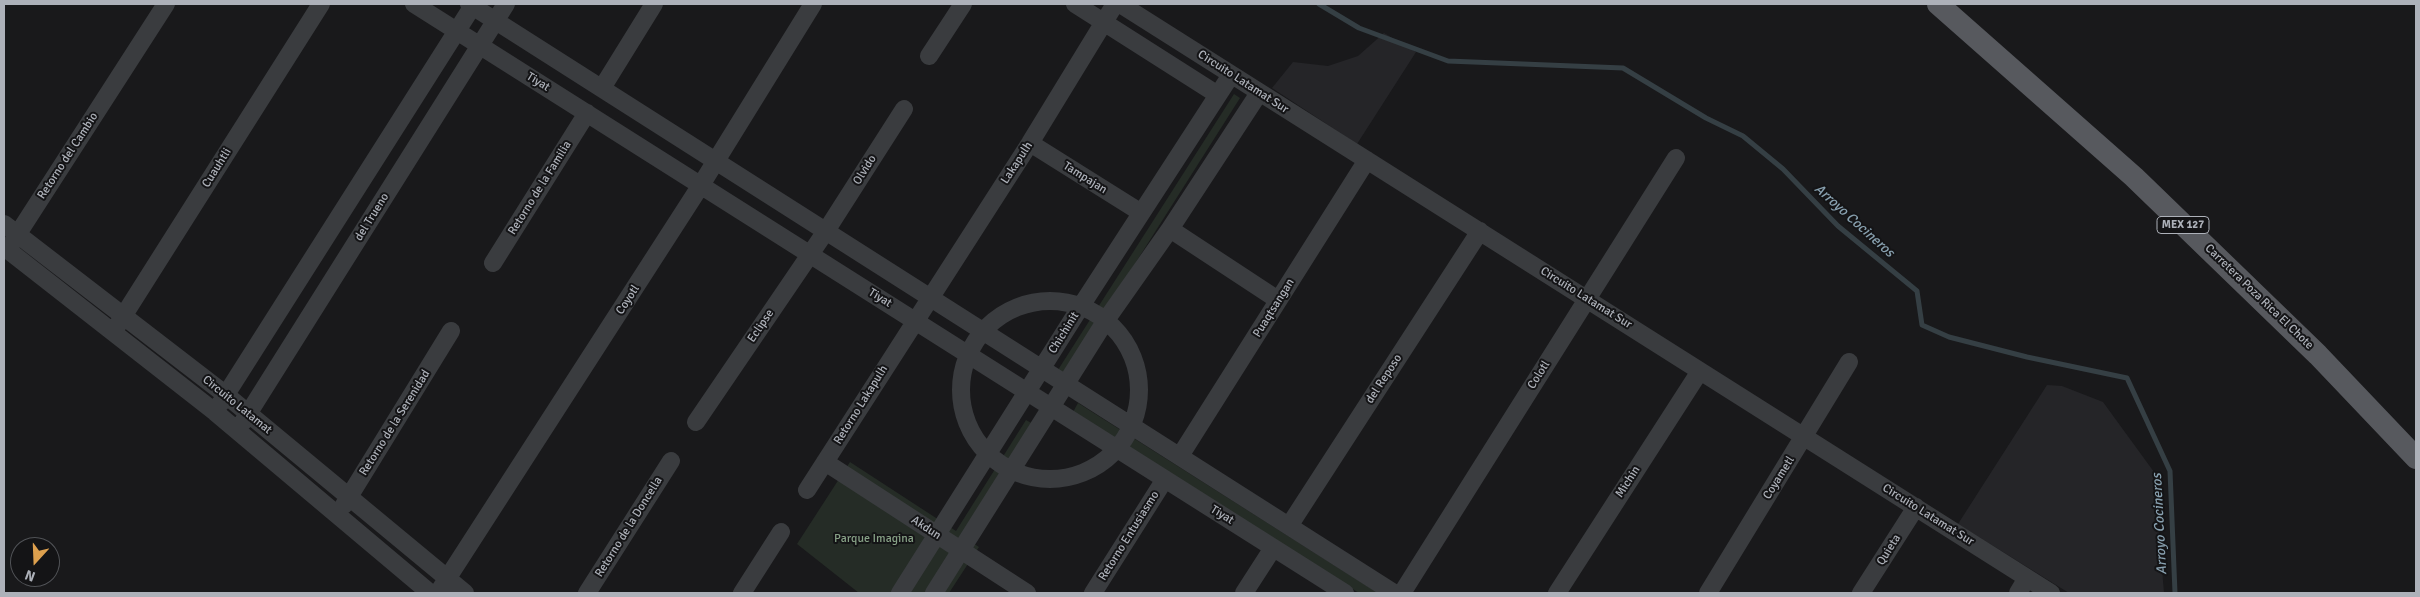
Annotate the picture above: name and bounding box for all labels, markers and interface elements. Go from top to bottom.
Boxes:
street label: Circuito Latamat Sur [1195,47,1291,117]
street label: Tiyat [524,69,552,95]
street label: Retorno del Cambio [35,110,101,202]
street label: Retorno de la Familia [505,138,575,238]
street label: Lakapulh [998,139,1036,187]
street label: Cuauhtli [199,146,235,190]
street label: Olvido [850,152,880,188]
street label: Tampajan [1060,159,1110,197]
water label: Arroyo Cocineros [1811,181,1897,261]
street label: del Trueno [352,190,392,244]
road number: MEX 127 [2157,216,2209,234]
street label: Carretera Poza Rica El Chote [2202,241,2316,353]
street label: Circuito Latamat Sur [1537,264,1635,332]
street label: Puaqtsangan [1250,276,1298,340]
street label: Coyotl [613,282,643,318]
street label: Tiyat [866,285,894,311]
street label: Eclipse [745,307,777,345]
street label: Chichinit [1046,310,1082,356]
street label: del Reposo [1363,352,1405,406]
street label: Colotl [1525,358,1553,392]
street label: Retorno Lakapulh [831,363,891,447]
street label: Retorno de la Serenidad [357,367,433,479]
street label: Circuito Latamat [199,373,275,437]
street label: Coyametl [1760,454,1798,502]
street label: Michin [1612,463,1644,501]
water label: Arroyo Cocineros [2149,473,2171,575]
street label: Retorno de la Doncella [592,474,666,580]
street label: Circuito Latamat Sur [1879,481,1977,549]
street label: Retorno Entusiasmo [1096,489,1162,583]
street label: Tiyat [1208,502,1236,528]
street label: Akdun [908,513,944,543]
park label: Parque Imagina [834,532,914,546]
street label: Quieta [1874,532,1904,568]
north arrow [10,537,60,587]
text: N [23,566,38,585]

